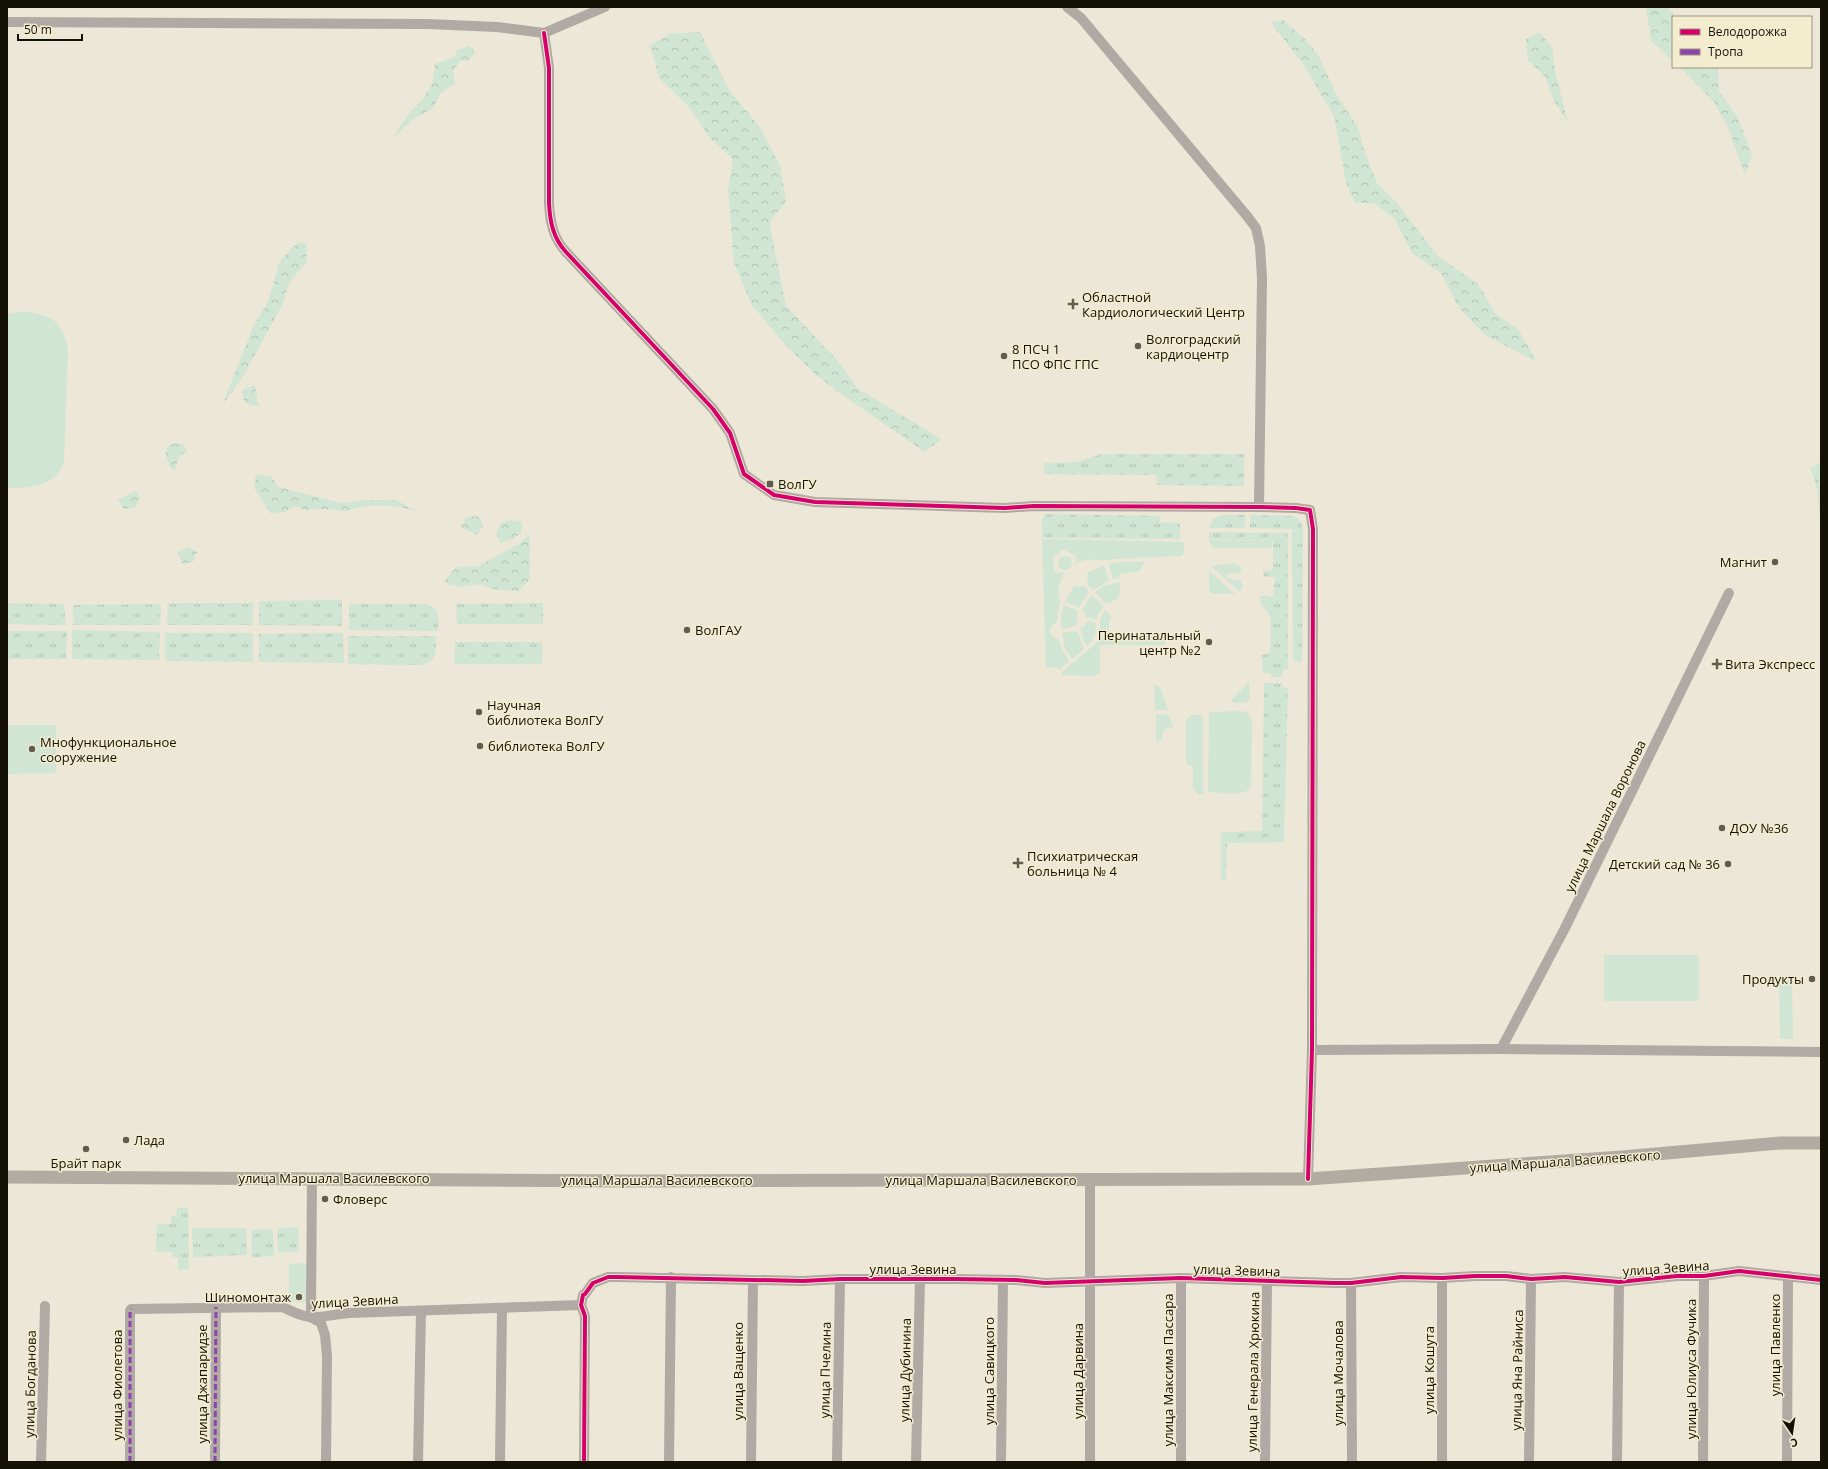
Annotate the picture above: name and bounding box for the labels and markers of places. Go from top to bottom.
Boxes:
place label: Областной Кардиологический Центр [1082,288,1245,321]
marker: Областной Кардиологический Центр [1067,298,1079,310]
place label: Волгоградский кардиоцентр [1146,330,1241,363]
place label: 8 ПСЧ 1 ПСО ФПС ГПС [1012,340,1099,373]
marker: Волгоградский кардиоцентр [1133,341,1143,351]
marker: 8 ПСЧ 1 ПСО ФПС ГПС [999,351,1009,361]
place label: ВолГУ [778,475,817,493]
marker: ВолГУ [765,479,775,489]
place label: Магнит [1720,553,1767,571]
marker: Магнит [1770,557,1780,567]
place label: ВолГАУ [695,621,743,639]
marker: ВолГАУ [682,625,692,635]
place label: Перинатальный центр №2 [1098,626,1201,659]
marker: Перинатальный центр №2 [1204,637,1214,647]
place label: Вита Экспресс [1725,655,1815,673]
marker: Вита Экспресс [1712,659,1722,669]
place label: Научная библиотека ВолГУ [487,696,604,729]
marker: Научная библиотека ВолГУ [474,707,484,717]
place label: Мнофункциональное сооружение [40,733,177,766]
place label: библиотека ВолГУ [488,737,605,755]
marker: библиотека ВолГУ [475,741,485,751]
marker: Мнофункциональное сооружение [27,744,37,754]
place label: ДОУ №36 [1730,819,1789,837]
marker: ДОУ №36 [1717,823,1727,833]
place label: Психиатрическая больница № 4 [1027,847,1138,880]
place label: Детский сад № 36 [1609,855,1720,873]
marker: Психиатрическая больница № 4 [1012,857,1024,869]
marker: Детский сад № 36 [1723,859,1733,869]
place label: Продукты [1742,970,1804,988]
marker: Продукты [1807,974,1817,984]
place label: Лада [134,1131,165,1149]
marker: Лада [121,1135,131,1145]
marker: Брайт парк [81,1144,91,1154]
place label: Брайт парк [51,1154,122,1172]
place label: Фловерс [333,1190,388,1208]
marker: Фловерс [320,1194,330,1204]
place label: Шиномонтаж [205,1288,291,1306]
marker: Шиномонтаж [294,1292,304,1302]

